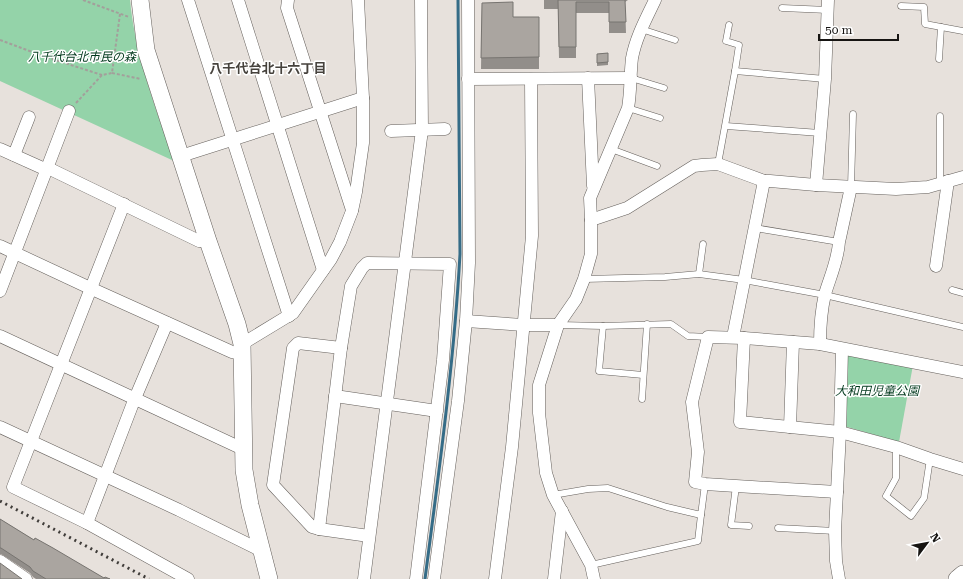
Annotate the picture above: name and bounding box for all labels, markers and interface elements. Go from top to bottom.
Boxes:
scale bar [819,16,898,42]
text: 50 m [825,23,852,37]
park label: 八千代台北市民の森 [28,50,137,64]
district label: 八千代台北十六丁目 [209,61,327,76]
park label: 大和田児童公園 [835,384,921,398]
north arrow [907,523,947,563]
text: N [927,531,943,545]

